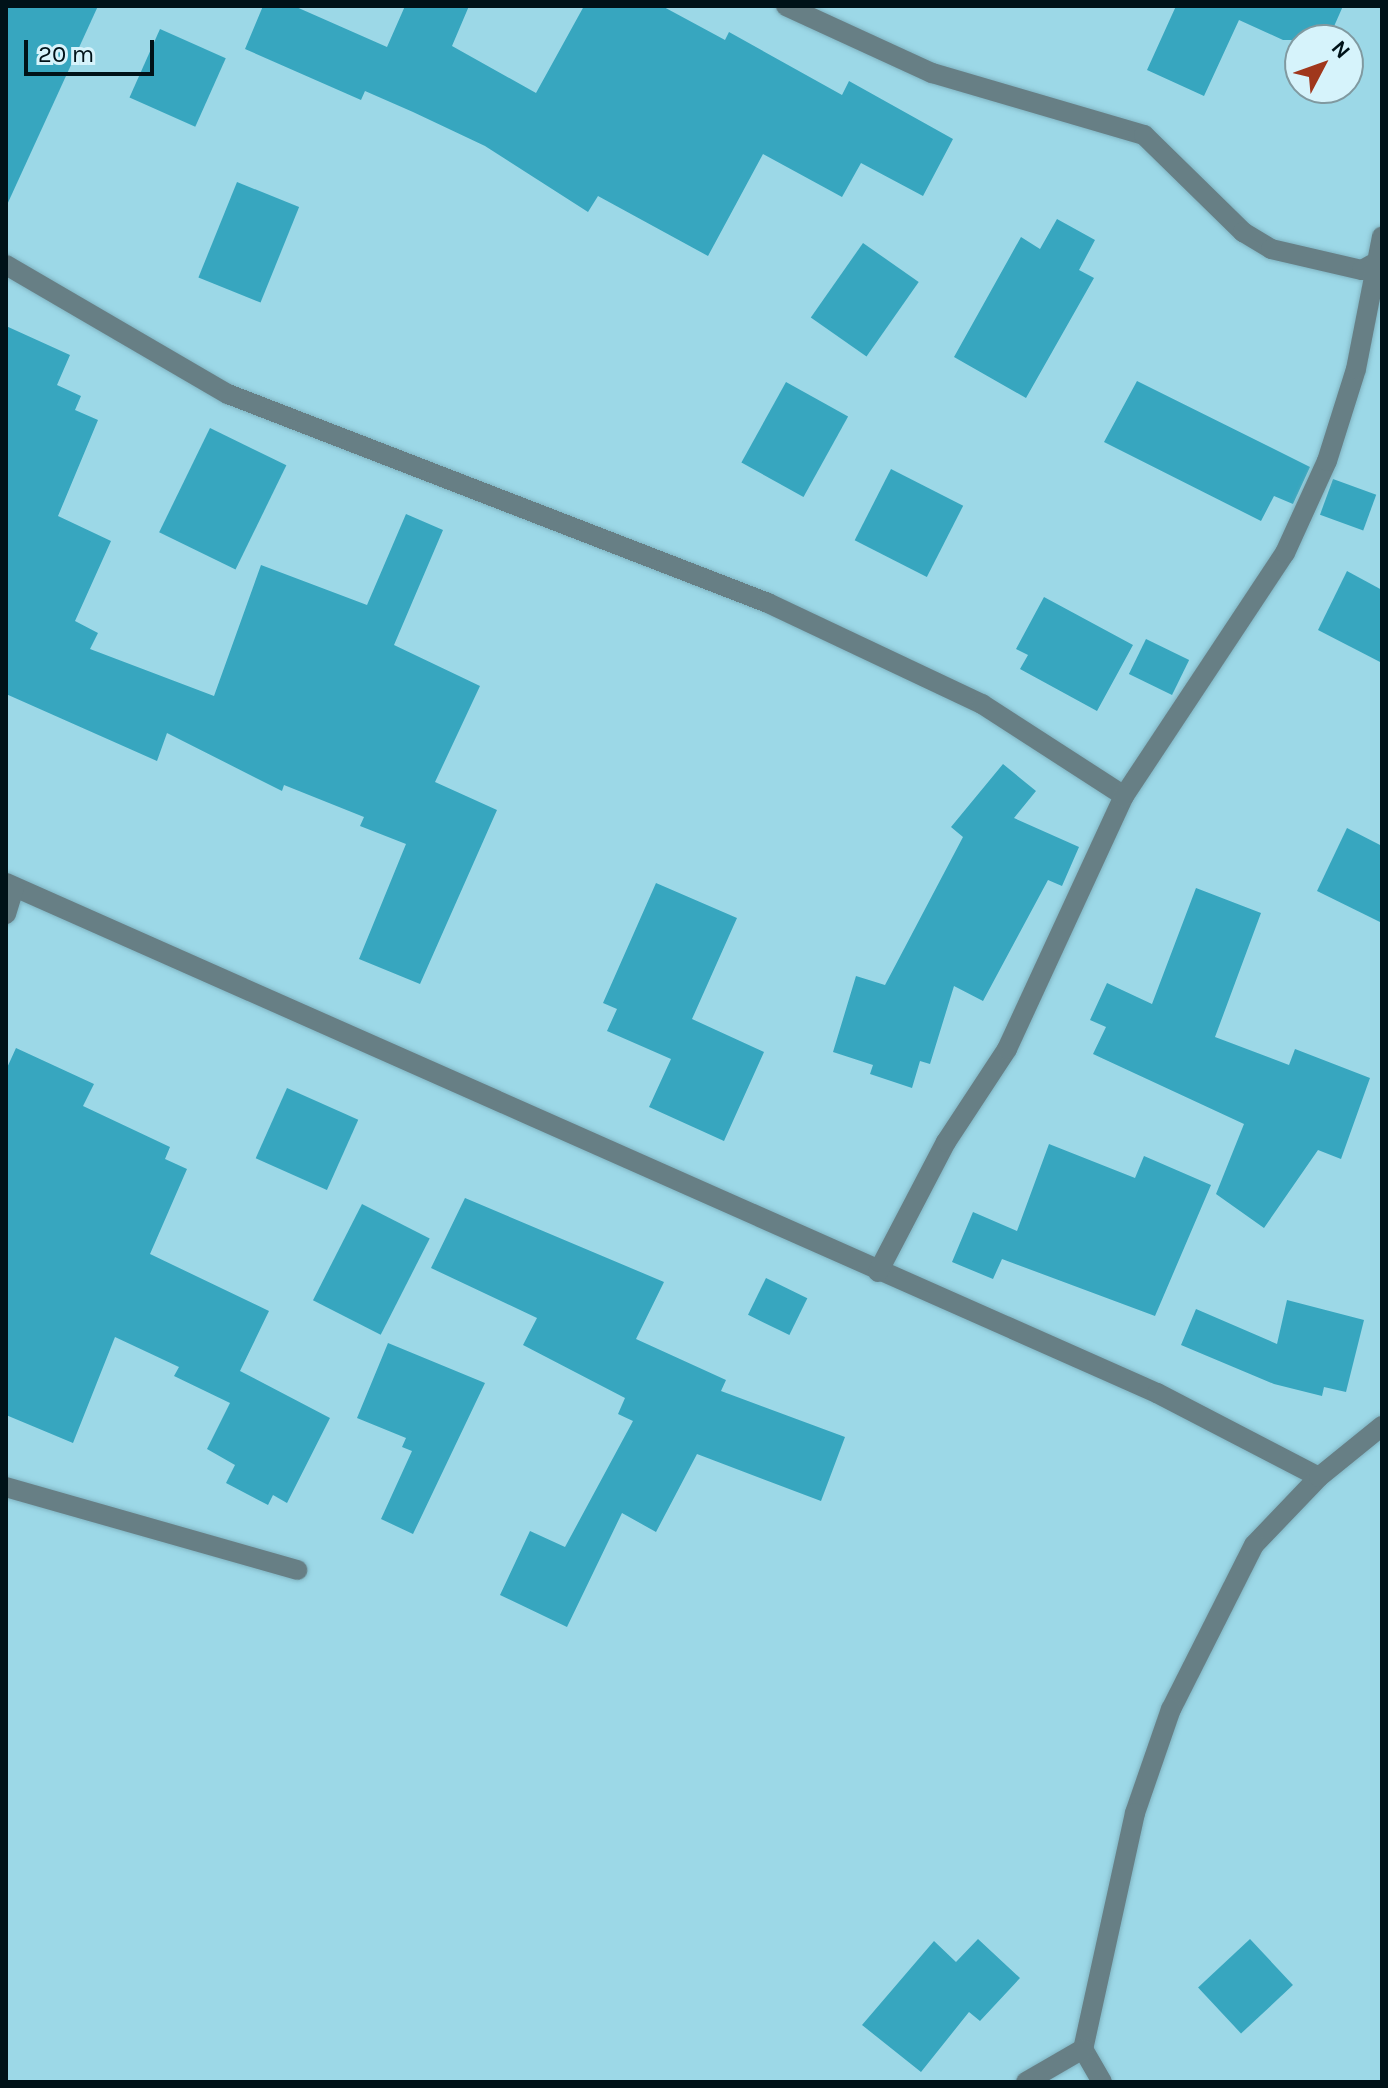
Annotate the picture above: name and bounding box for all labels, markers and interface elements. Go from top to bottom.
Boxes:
scale bar [28,24,158,74]
north arrow [1284,24,1364,104]
text: N [1326,35,1356,64]
text: 20 m [38,40,94,68]

